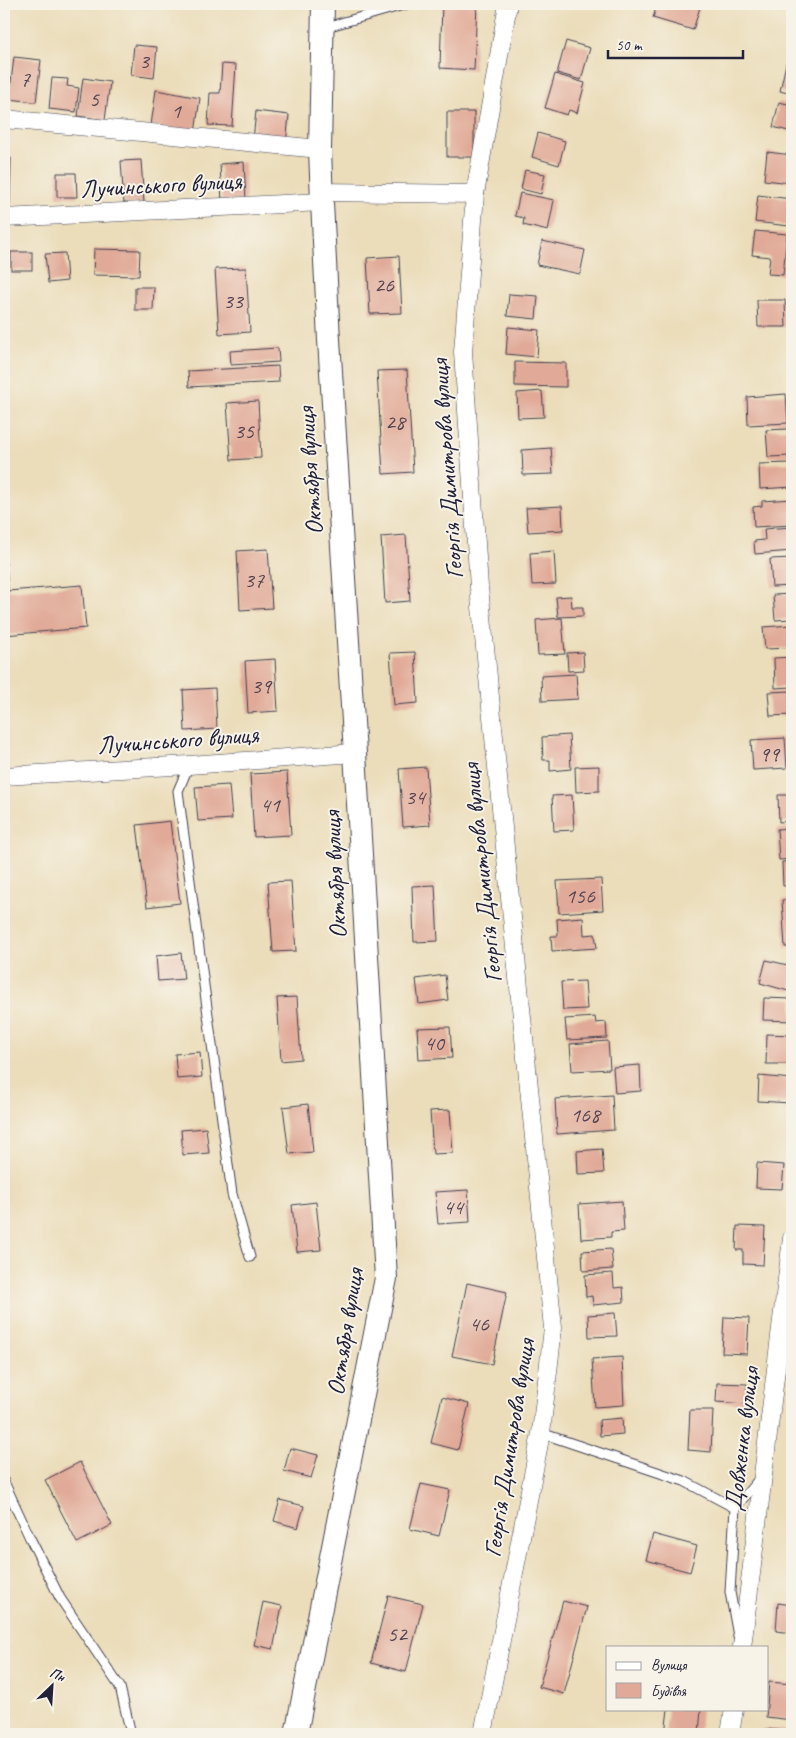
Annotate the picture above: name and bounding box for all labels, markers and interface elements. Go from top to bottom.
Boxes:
scale bar [608,28,744,60]
text: 50 m [616,36,643,55]
house number: 3 [139,47,151,75]
house number: 7 [20,65,31,93]
house number: 5 [89,85,100,113]
house number: 1 [171,97,182,125]
street label: Лучинського вулиця [80,165,243,205]
house number: 26 [374,271,395,299]
house number: 33 [223,287,245,315]
street label: Георгія Димитрова вулиця [423,356,471,580]
street label: Октября вулиця [289,404,330,536]
house number: 28 [385,408,407,436]
house number: 35 [234,417,255,445]
house number: 37 [244,566,265,594]
house number: 39 [251,672,273,700]
street label: Лучинського вулиця [96,718,261,762]
house number: 99 [759,740,781,768]
street label: Георгія Димитрова вулиця [454,760,509,984]
house number: 34 [405,783,427,811]
house number: 41 [260,791,281,819]
street label: Октября вулиця [316,808,354,940]
house number: 156 [565,882,596,910]
house number: 40 [424,1029,446,1057]
house number: 168 [570,1101,602,1129]
house number: 44 [443,1193,465,1221]
street label: Октября вулиця [319,1264,371,1398]
house number: 46 [469,1310,490,1338]
street label: Георгія Димитрова вулиця [476,1335,542,1559]
street label: Довженка вулиця [717,1363,767,1513]
house number: 52 [387,1620,409,1648]
legend [606,1646,768,1710]
text: Вулиця [651,1656,688,1675]
north arrow [28,1660,78,1710]
text: Пн [47,1664,68,1686]
text: Будівля [651,1682,686,1701]

